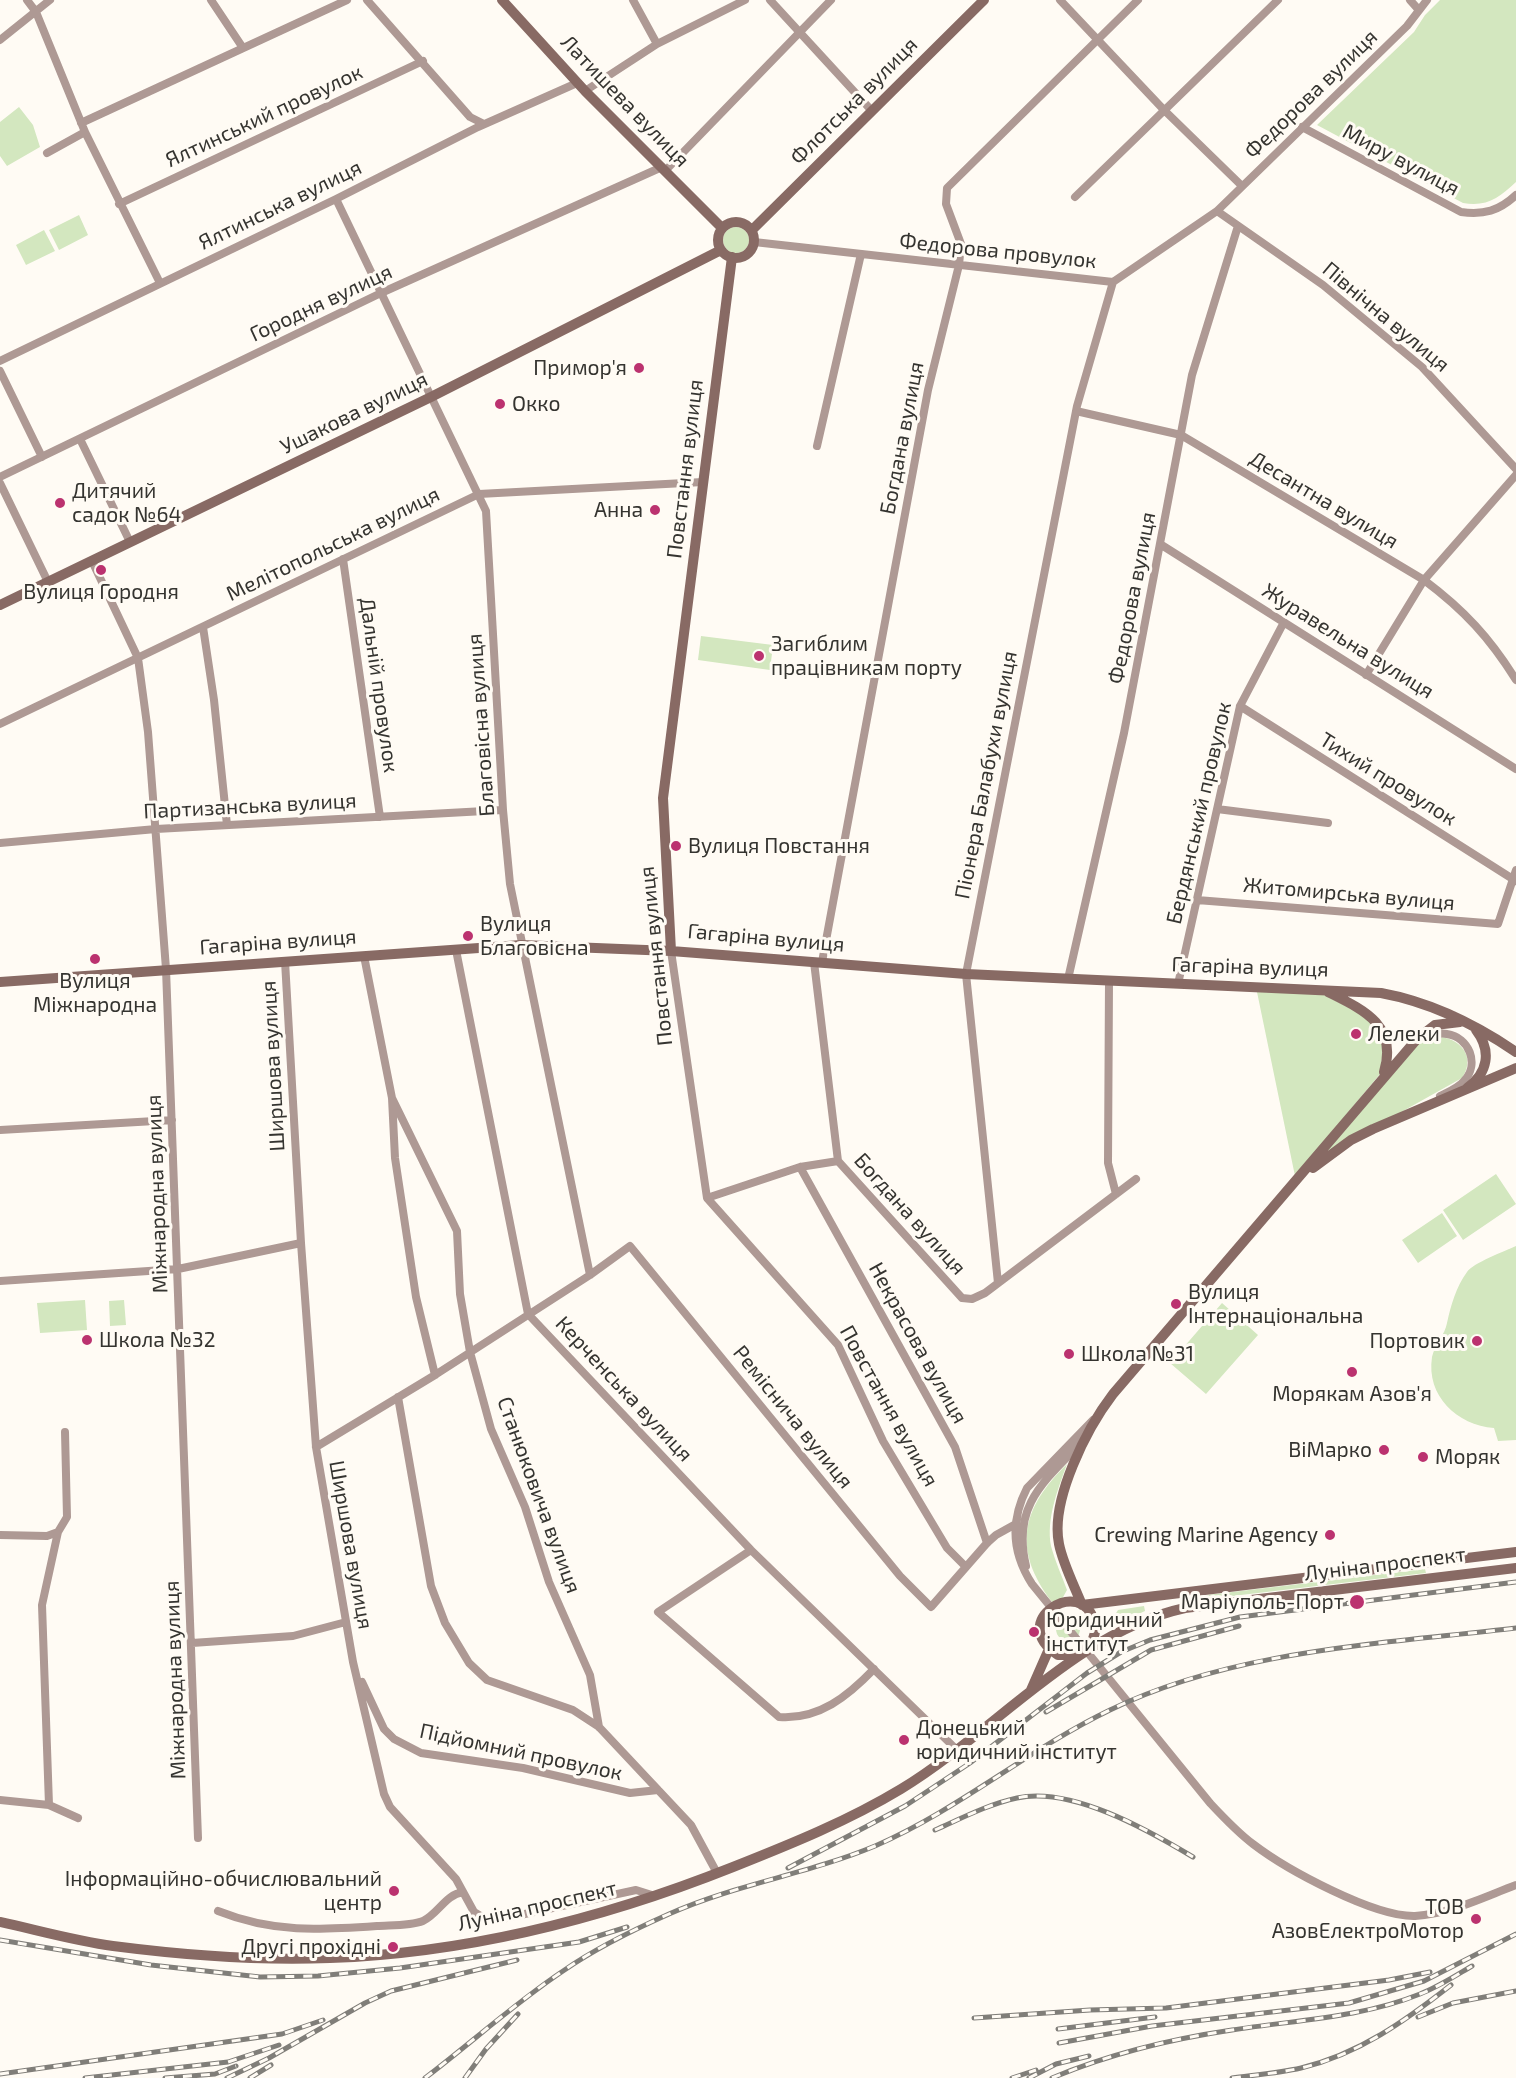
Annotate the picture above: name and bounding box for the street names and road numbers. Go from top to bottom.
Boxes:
street label: Федорова вулиця [1239,24,1383,164]
street label: Латишева вулиця [555,30,695,172]
street label: Флотська вулиця [785,32,923,170]
street label: Ялтинський провулок [161,59,367,173]
street label: Миру вулиця [1338,119,1464,201]
street label: Ялтинська вулиця [194,155,366,255]
street label: Федорова провулок [898,228,1098,274]
street label: Північна вулиця [1317,257,1455,377]
street label: Городня вулиця [246,259,396,347]
street label: Богдана вулиця [875,359,929,517]
street label: Ушакова вулиця [276,366,432,460]
street label: Повстання вулиця [662,378,708,560]
street label: Десантна вулиця [1245,446,1403,554]
street label: Мелітопольська вулиця [222,481,444,607]
street label: Федорова вулиця [1103,510,1161,686]
street label: Журавельна вулиця [1257,578,1439,704]
street label: Дальній провулок [354,596,404,774]
street label: Благовісна вулиця [462,633,500,817]
street label: Піонера Балабухи вулиця [950,649,1022,901]
street label: Бердянський провулок [1161,699,1237,927]
street label: Тихий провулок [1315,727,1461,831]
street label: Партизанська вулиця [143,788,357,824]
street label: Повстання вулиця [634,865,678,1047]
street label: Житомирська вулиця [1242,872,1456,916]
street label: Гагаріна вулиця [687,919,845,957]
street label: Гагаріна вулиця [199,924,357,960]
street label: Гагаріна вулиця [1171,952,1329,982]
street label: Ширшова вулиця [256,980,290,1152]
street label: Міжнародна вулиця [141,1094,173,1294]
street label: Богдана вулиця [849,1148,971,1280]
street label: Некрасова вулиця [863,1258,973,1428]
street label: Керченська вулиця [550,1311,698,1467]
street label: Повстання вулиця [834,1321,944,1491]
street label: Реміснича вулиця [728,1340,858,1494]
street label: Станюковича вулиця [492,1393,586,1597]
street label: Ширшова вулиця [324,1459,378,1631]
street label: Луніна проспект [1303,1542,1467,1586]
street label: Міжнародна вулиця [159,1580,191,1780]
street label: Підйомний провулок [417,1718,625,1786]
street label: Луніна проспект [455,1875,619,1937]

